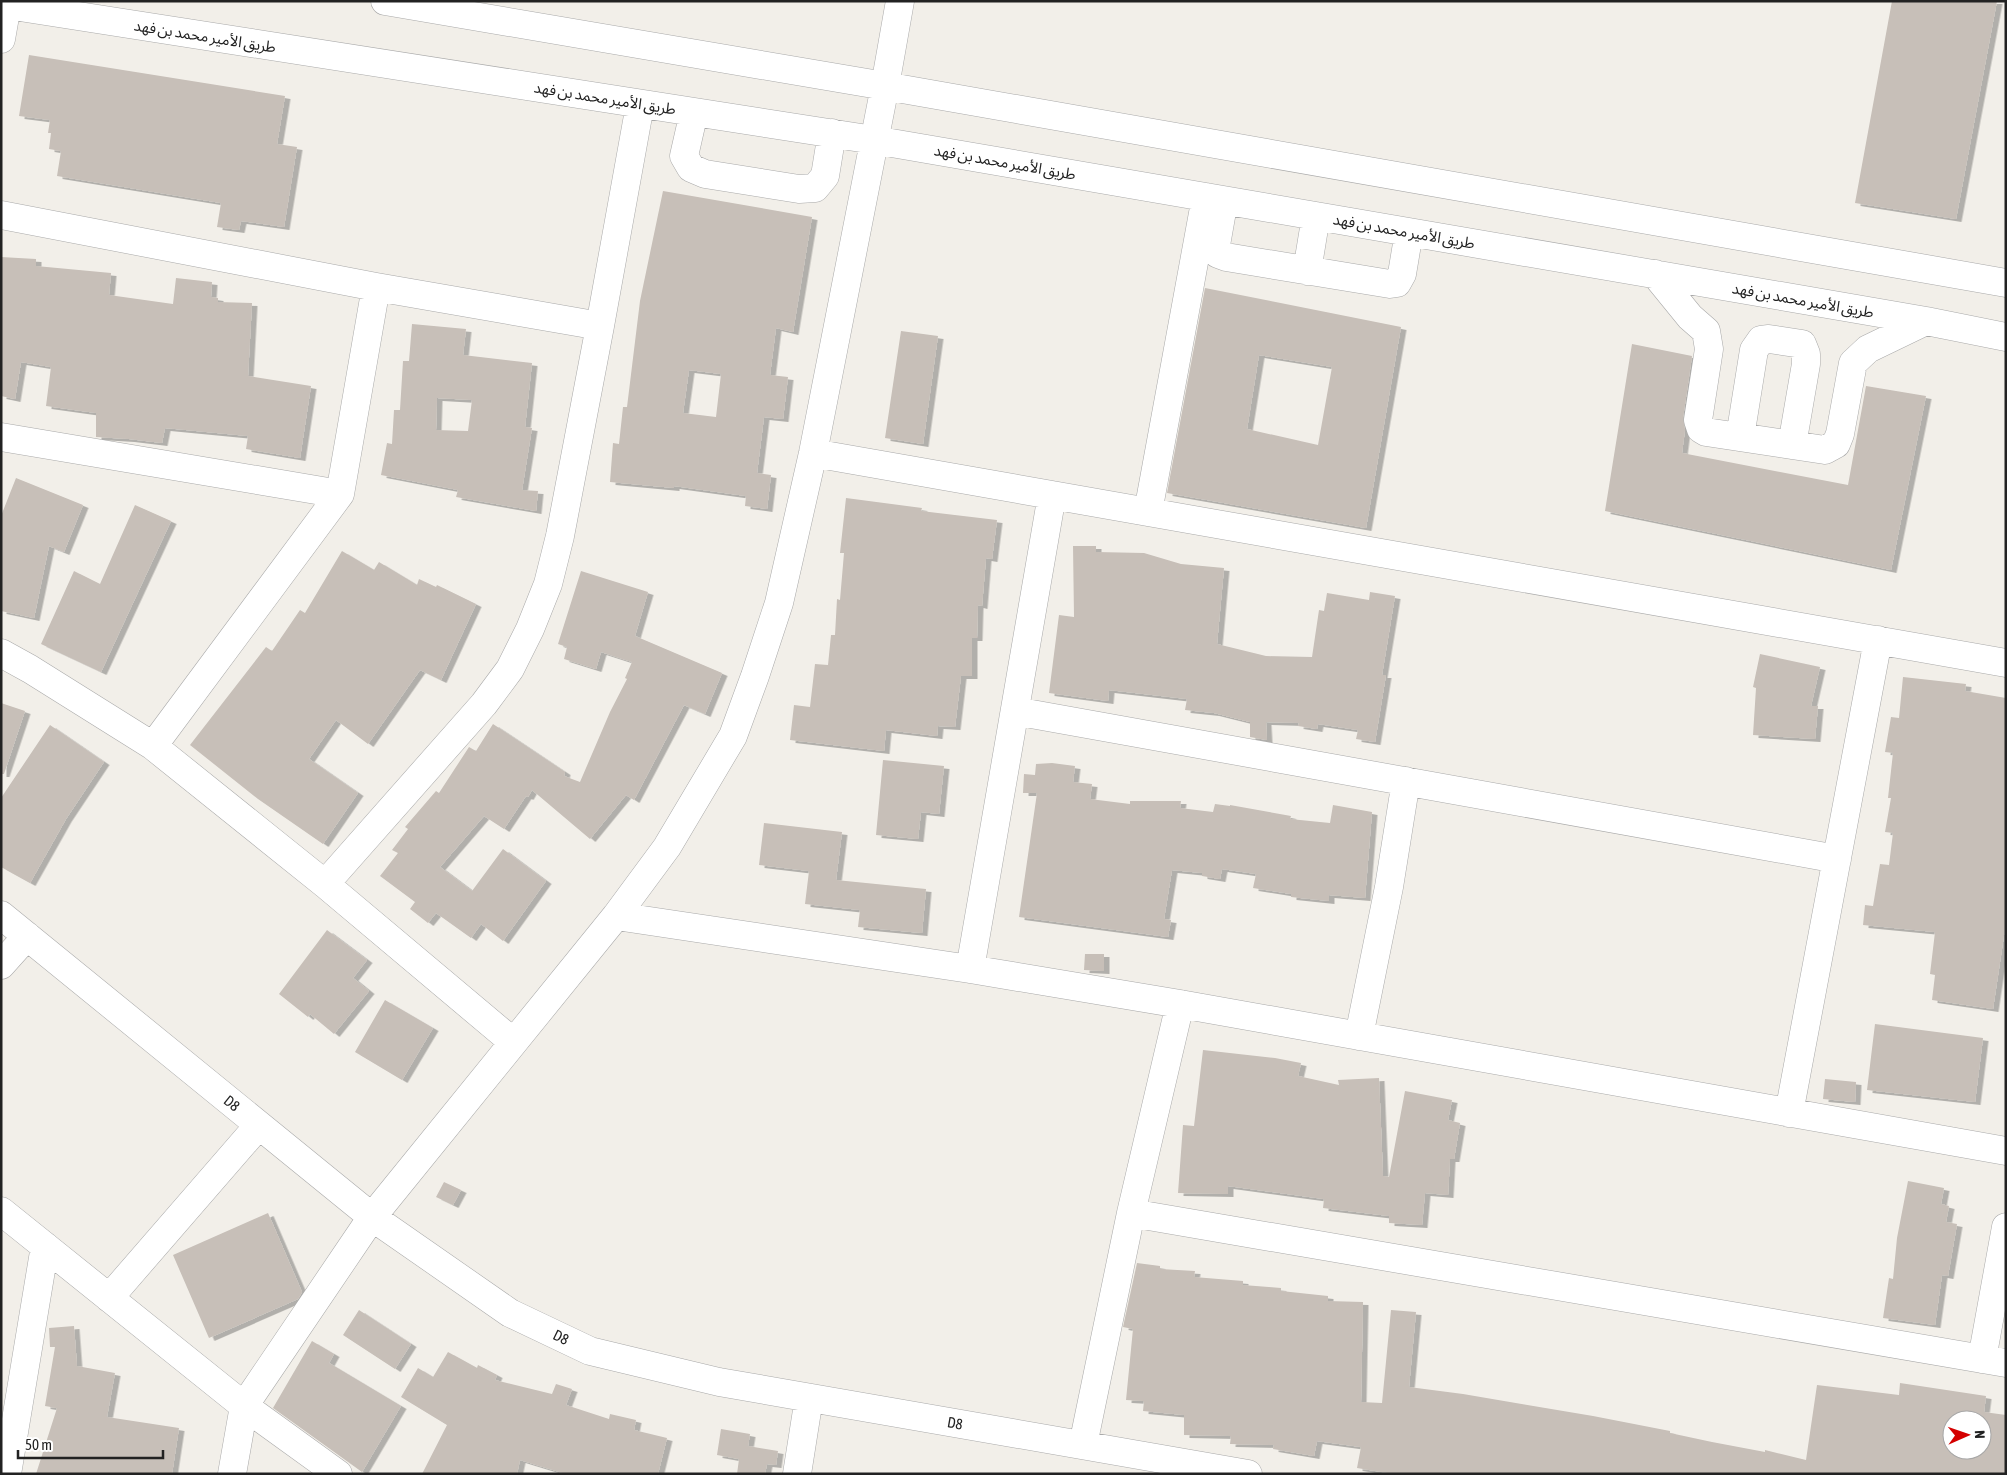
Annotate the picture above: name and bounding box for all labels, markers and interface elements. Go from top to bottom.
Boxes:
street label: طريق الأمير محمد بن فهد [132,16,277,58]
street label: طريق الأمير محمد بن فهد [532,78,677,120]
street label: طريق الأمير محمد بن فهد [932,141,1077,185]
street label: طريق الأمير محمد بن فهد [1331,210,1476,254]
street label: طريق الأمير محمد بن فهد [1730,279,1875,323]
street label: D8 [221,1092,243,1114]
street label: D8 [550,1326,572,1348]
north arrow [1942,1410,1992,1460]
street label: D8 [946,1413,964,1433]
scale bar [18,1428,162,1460]
text: N [1972,1430,1988,1439]
text: 50 m [25,1436,52,1453]

